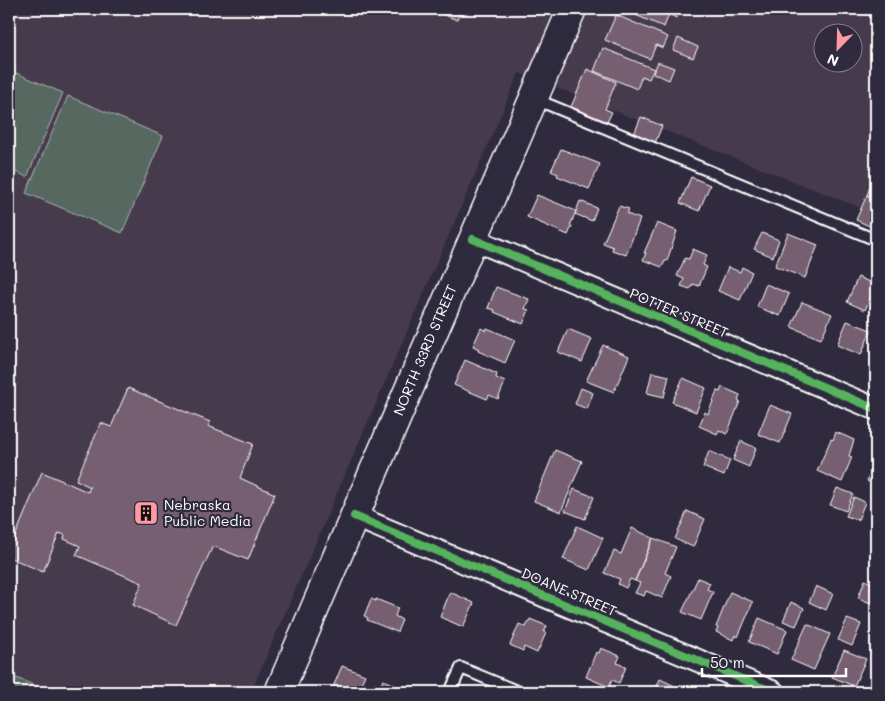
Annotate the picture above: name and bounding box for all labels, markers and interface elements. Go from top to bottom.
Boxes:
north arrow [812,22,862,72]
text: N [824,50,841,71]
street label: NORTH 33RD STREET [388,281,461,418]
street label: POTTER STREET [627,283,732,342]
place label: Nebraska Public Media [164,495,251,530]
building icon: Nebraska Public Media [133,500,159,526]
street label: DOANE STREET [519,563,620,620]
scale bar [702,646,846,678]
text: 50 m [710,652,745,672]

